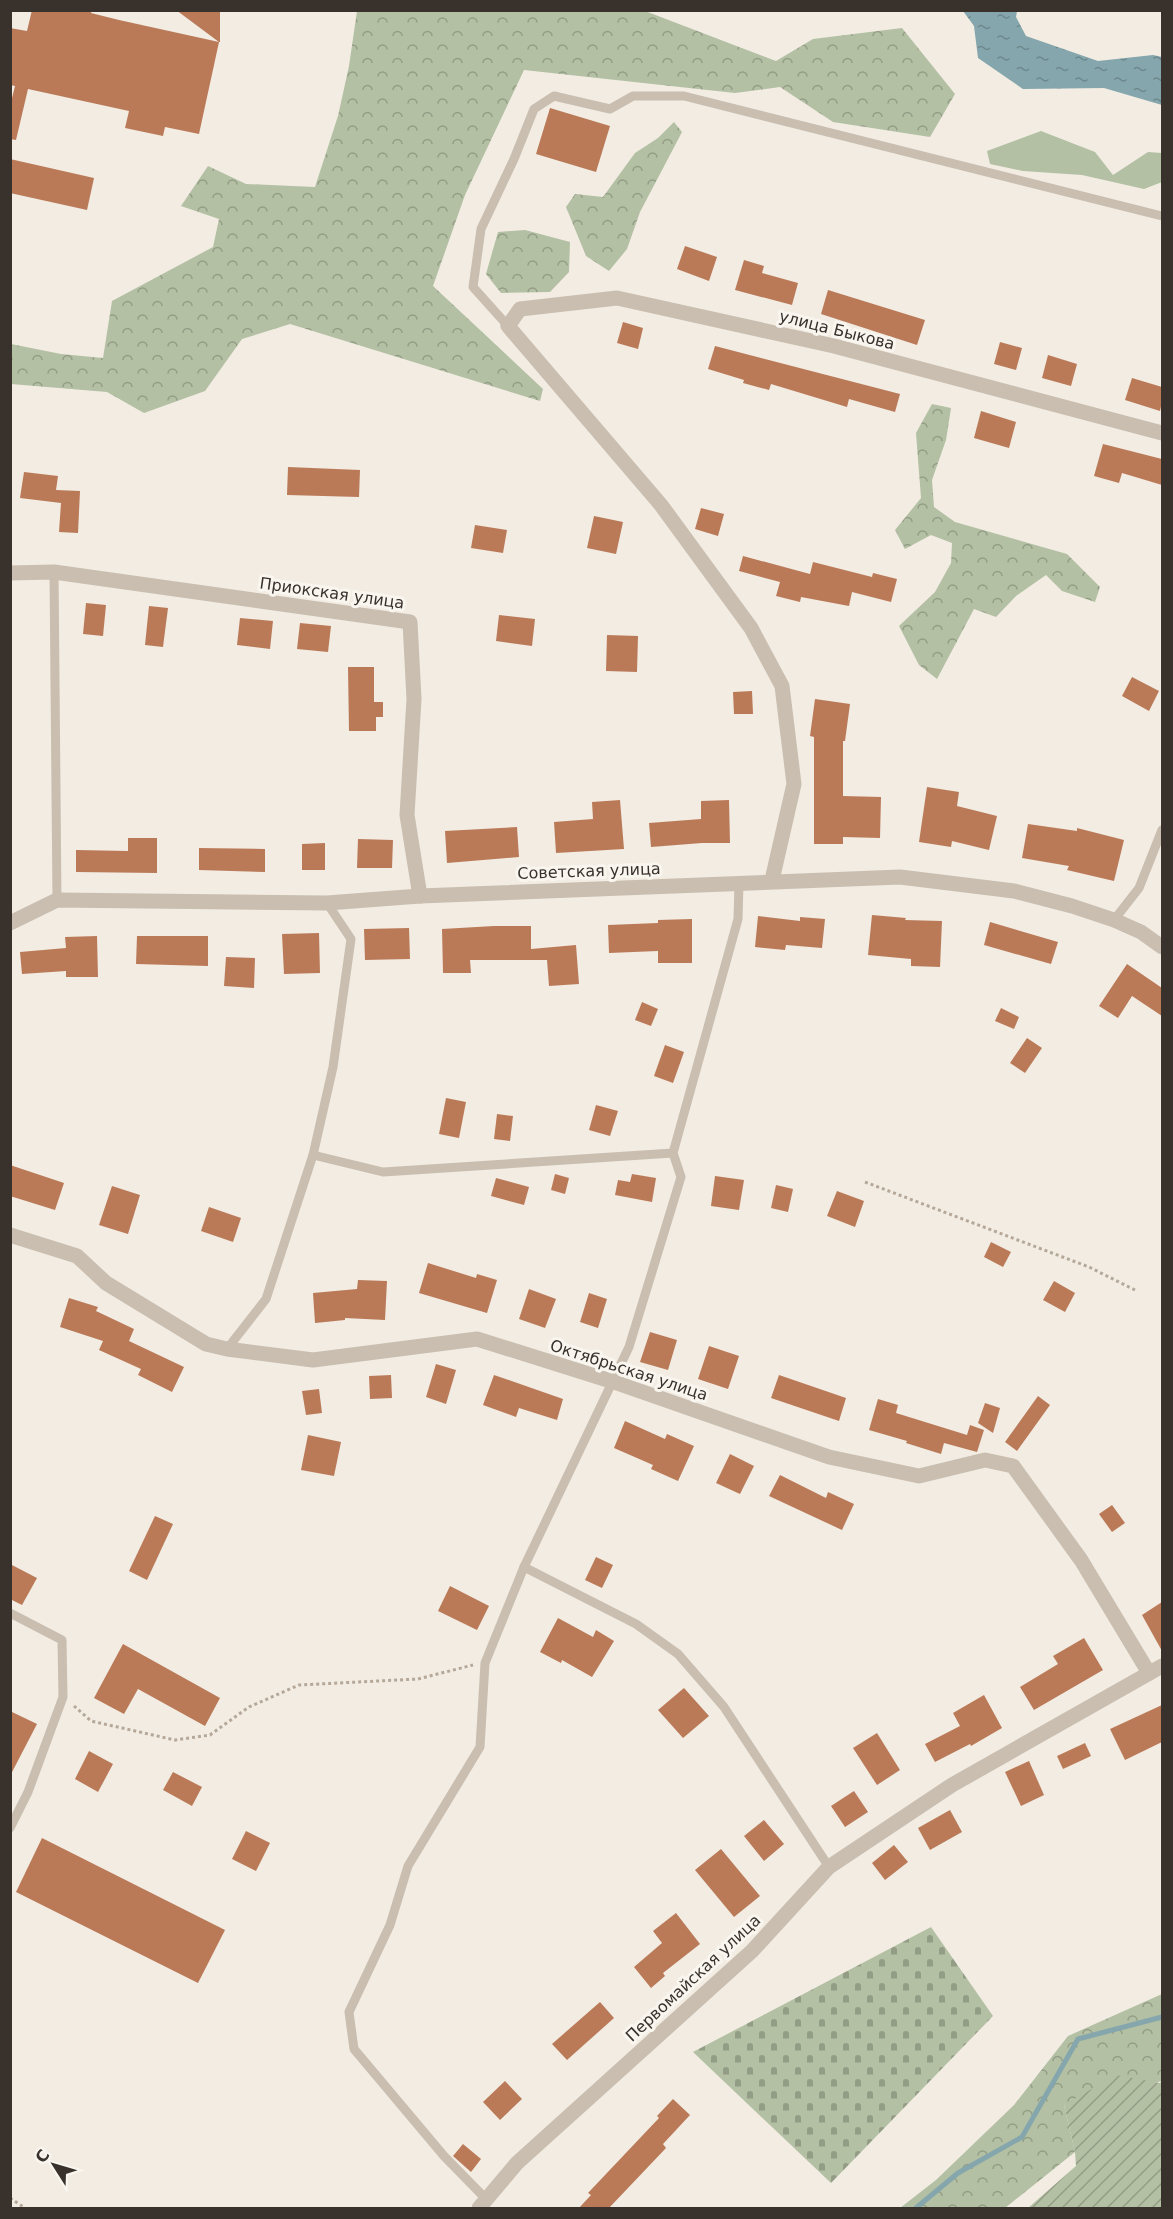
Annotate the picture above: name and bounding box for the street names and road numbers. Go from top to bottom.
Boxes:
street label: улица Быкова [777,306,897,354]
street label: Приокская улица [258,573,406,613]
street label: Советская улица [517,859,661,883]
street label: Октябрьская улица [548,1336,710,1404]
street label: Первомайская улица [622,1911,764,2045]

